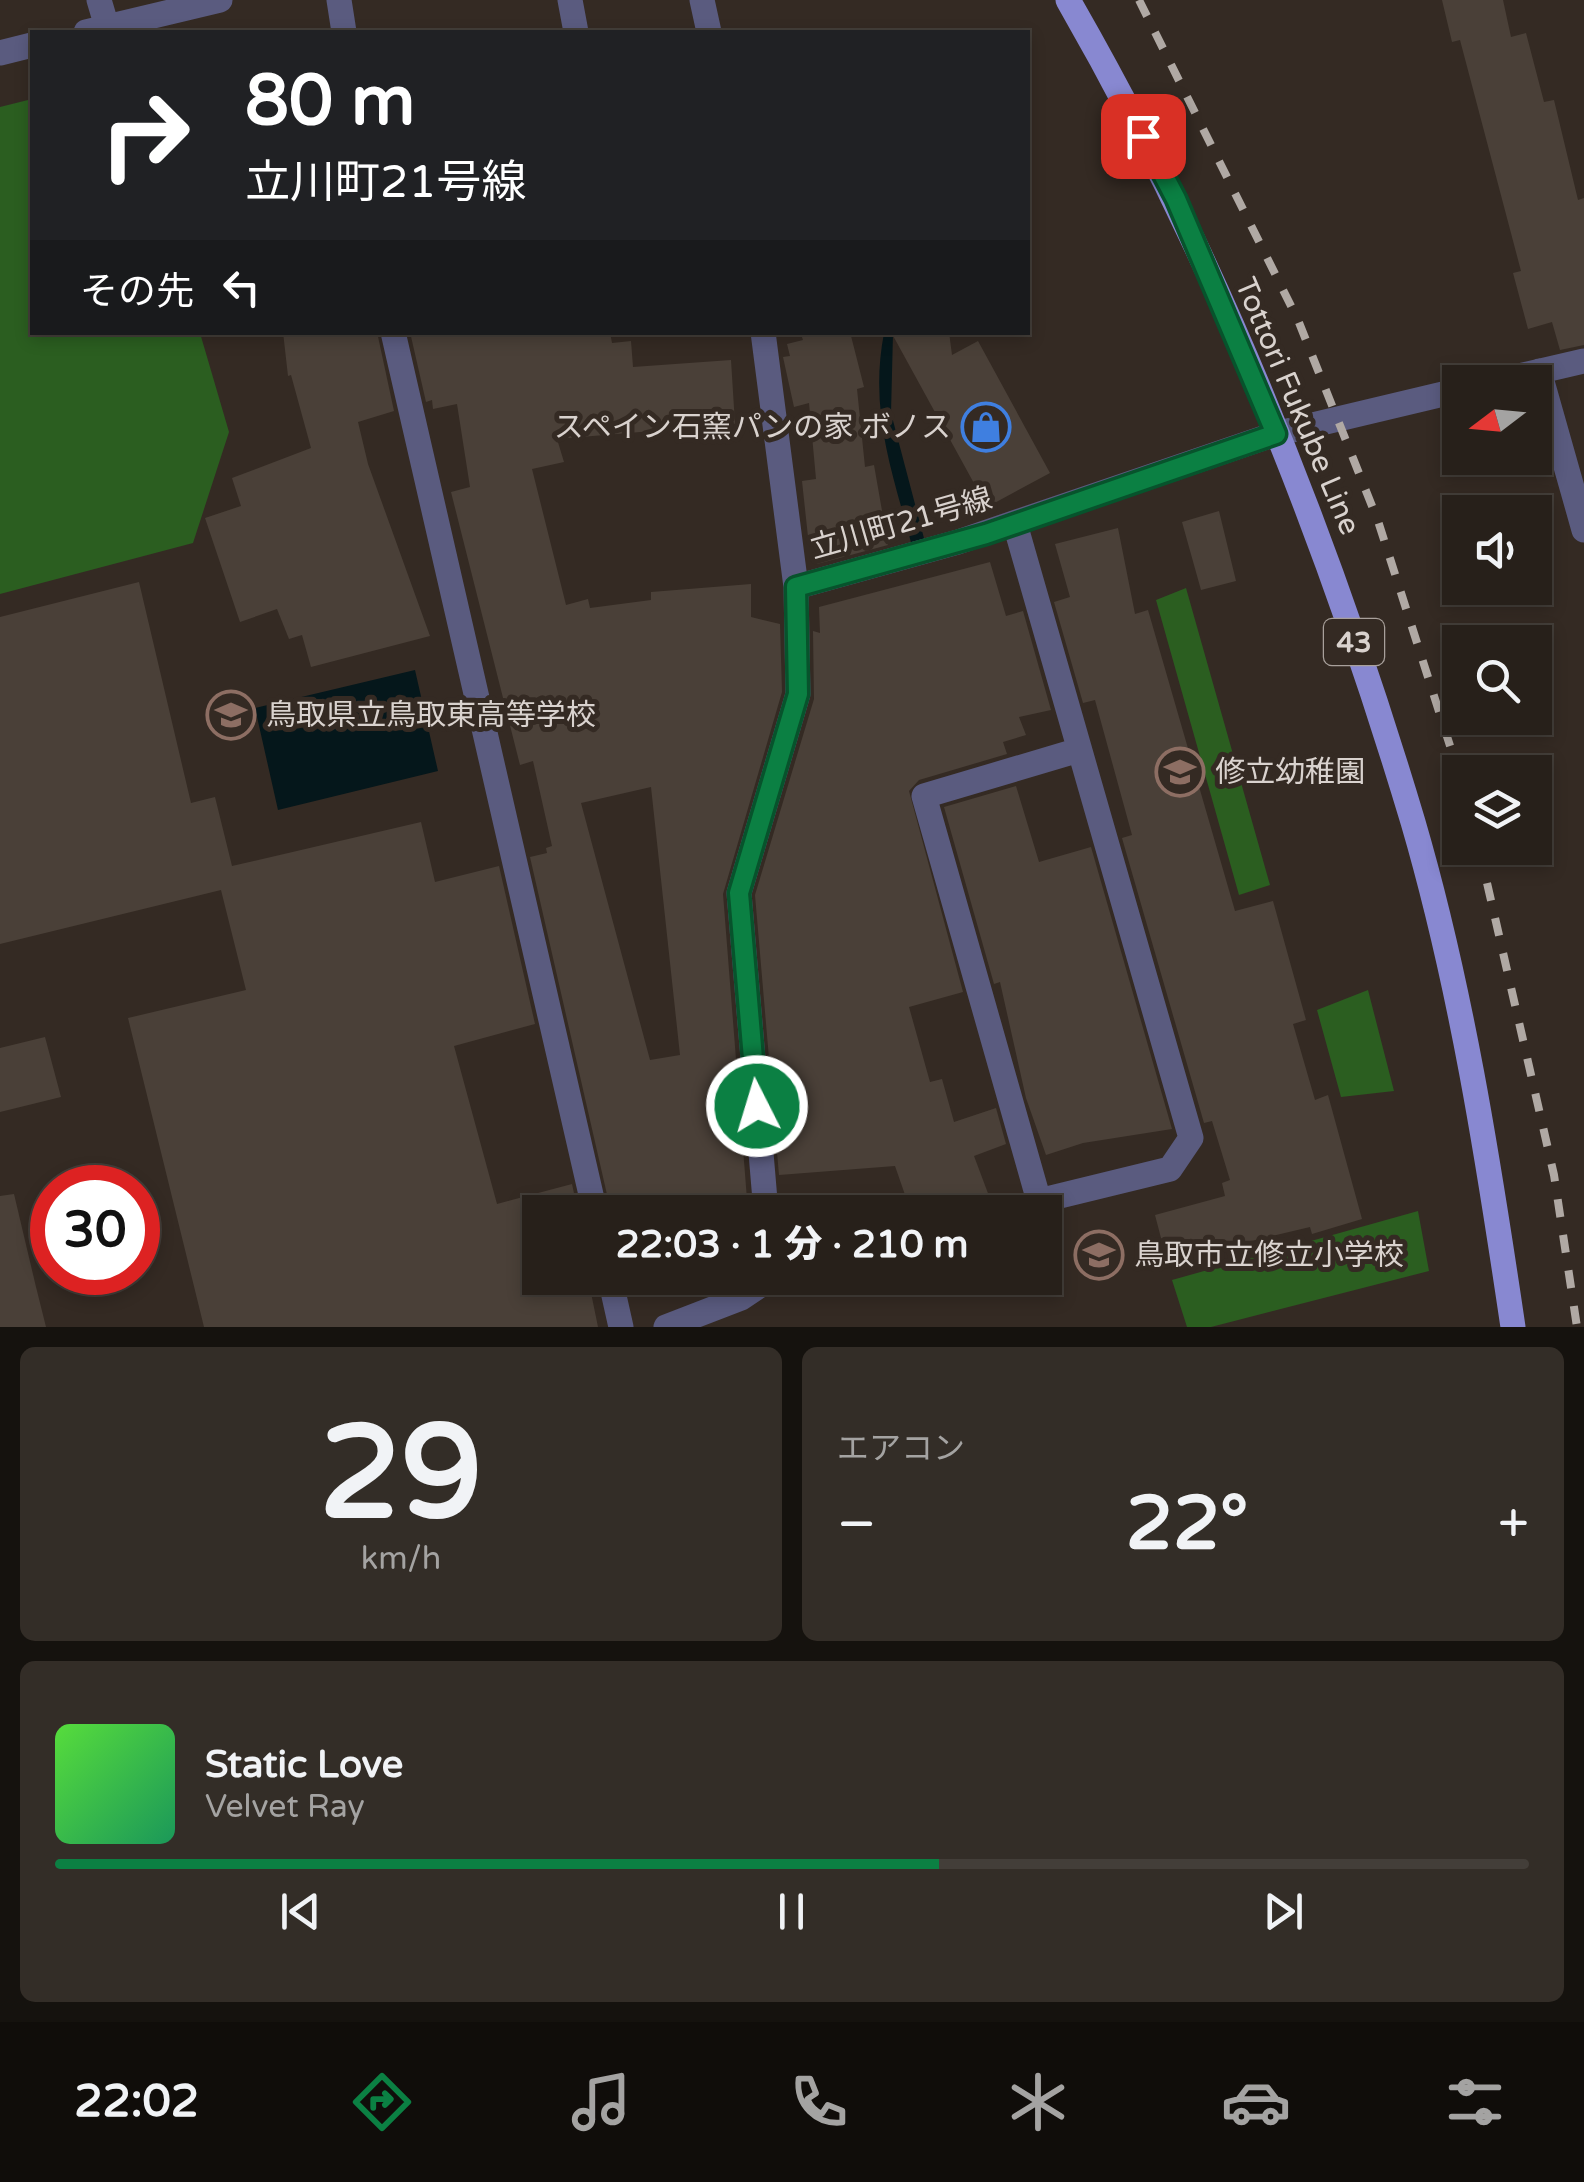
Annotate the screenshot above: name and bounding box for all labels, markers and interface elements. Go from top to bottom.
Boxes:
text: 80 m [245,60,415,144]
icon: right [80,70,210,200]
pin [1101,94,1186,179]
icon: arrive [1116,109,1171,164]
text: 立川町21号線 [245,156,527,210]
icon: left [214,260,269,315]
text: その先 [80,269,194,315]
street label: Tottori Fukube Line [1227,272,1368,540]
north arrow [1442,365,1552,475]
map controls [1442,365,1552,865]
shop icon: スペイン石窯パンの家 ボノス [960,401,1012,453]
place label: スペイン石窯パンの家 ボノス [554,409,951,446]
street label: 立川町21号線 [806,480,996,567]
button: sound [1442,495,1552,605]
road number: 43 [1324,619,1384,665]
button: search [1442,625,1552,735]
school or university icon: 鳥取県立鳥取東高等学校 [205,689,257,741]
place label: 鳥取県立鳥取東高等学校 [266,697,596,734]
school or university icon: 修立幼稚園 [1154,746,1206,798]
place label: 修立幼稚園 [1215,754,1365,791]
button: layers [1442,755,1552,865]
position arrow [705,1054,809,1158]
speed limit sign: 30 [30,1165,160,1295]
text: 22:03 · 1 分 · 210 m [616,1222,968,1268]
school or university icon: 鳥取市立修立小学校 [1073,1229,1125,1281]
place label: 鳥取市立修立小学校 [1134,1237,1404,1274]
text: 29 [319,1397,483,1553]
text: エアコン [837,1430,965,1468]
text: 22° [1126,1479,1248,1569]
text: − [837,1492,876,1558]
text: + [1498,1492,1529,1558]
text: km/h [361,1540,441,1578]
text: Static Love [205,1742,403,1788]
text: Velvet Ray [205,1788,365,1826]
icon: previous [273,1884,328,1939]
icon: pause [764,1884,819,1939]
icon: next [1256,1884,1311,1939]
icon: directions [347,2067,417,2137]
icon: music [566,2067,636,2137]
icon: phone [784,2067,854,2137]
icon: climate [1003,2067,1073,2137]
icon: car [1221,2067,1291,2137]
icon: filters [1440,2067,1510,2137]
text: 22:02 [74,2075,199,2129]

